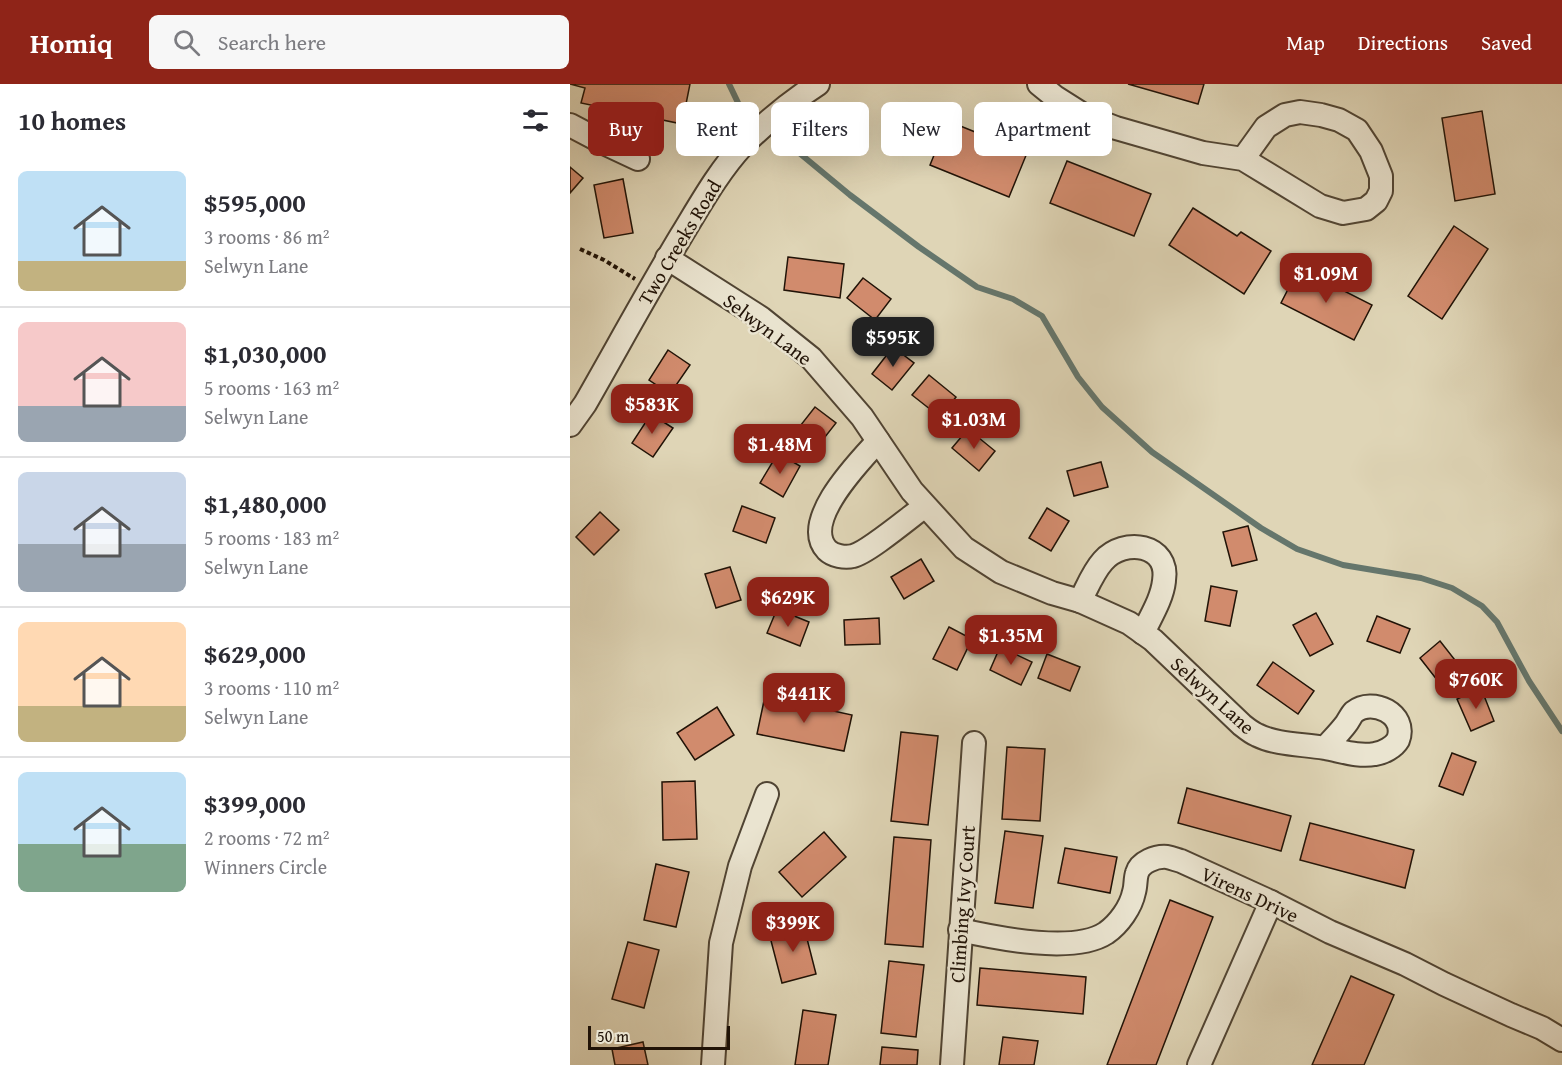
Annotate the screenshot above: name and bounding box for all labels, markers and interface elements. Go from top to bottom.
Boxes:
search box [149,15,569,69]
text: Homiq [30,22,113,63]
icon: search [170,26,203,59]
text: Search here [218,26,326,58]
text: Map [1286,27,1325,58]
text: Directions [1358,27,1448,58]
text: Saved [1481,27,1532,58]
text: 10 homes [18,101,126,140]
chip: Buy [588,102,664,156]
chip: Rent [676,102,759,156]
chip: Filters [771,102,869,156]
chip: New [881,102,962,156]
chip: Apartment [974,102,1112,156]
icon: filters [519,104,552,137]
street label: Two Creeks Road [630,174,728,310]
text: $595,000 [204,183,306,222]
icon: home [66,195,138,267]
text: 3 rooms · 86 m² [204,222,330,251]
text: Selwyn Lane [204,251,308,280]
pin: $1.09M [1277,253,1375,304]
text: $1.09M [1294,258,1358,287]
street label: Selwyn Lane [718,286,818,372]
pin: $595K [851,317,935,368]
text: $595K [866,322,920,351]
text: $1,030,000 [204,334,326,373]
icon: home [66,346,138,418]
text: 5 rooms · 163 m² [204,373,339,402]
pin: $583K [610,384,694,435]
text: $583K [625,389,679,418]
pin: $1.03M [925,399,1023,450]
text: Selwyn Lane [204,402,308,431]
text: $1.03M [942,404,1006,433]
pin: $1.48M [731,424,829,475]
text: $1.48M [748,429,812,458]
text: $1,480,000 [204,484,326,523]
icon: home [66,496,138,568]
text: 5 rooms · 183 m² [204,523,339,552]
text: Selwyn Lane [204,552,308,581]
pin: $629K [746,577,830,628]
text: $629K [761,582,815,611]
pin: $1.35M [962,615,1060,666]
text: $1.35M [979,620,1043,649]
text: $629,000 [204,634,306,673]
icon: home [66,646,138,718]
street label: Selwyn Lane [1165,649,1261,741]
pin: $760K [1434,659,1518,710]
text: $760K [1449,664,1503,693]
text: 3 rooms · 110 m² [204,673,339,702]
pin: $441K [762,673,846,724]
text: $441K [777,678,831,707]
text: Selwyn Lane [204,702,308,731]
text: $399,000 [204,784,306,823]
icon: home [66,796,138,868]
text: 2 rooms · 72 m² [204,823,330,852]
street label: Climbing Ivy Court [942,824,982,984]
text: Winners Circle [204,852,327,881]
street label: Virens Drive [1197,859,1303,929]
pin: $399K [751,902,835,953]
text: $399K [766,907,820,936]
scale bar [588,1023,730,1050]
text: 50 m [597,1024,629,1048]

